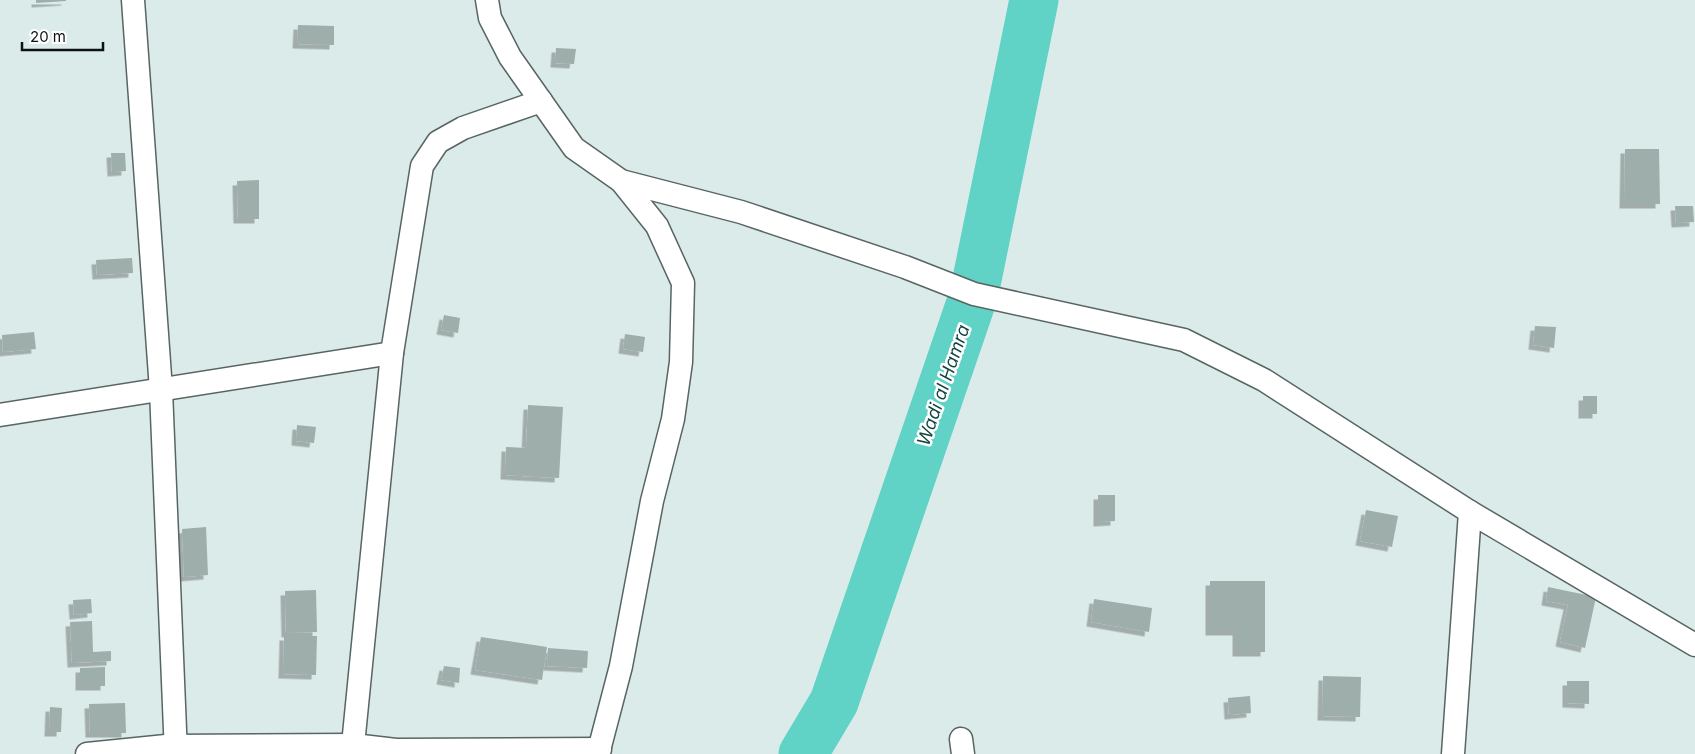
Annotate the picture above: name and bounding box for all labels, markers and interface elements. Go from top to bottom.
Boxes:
scale bar [22,20,104,52]
text: 20 m [30,27,66,46]
water label: Wadi al Hamra [912,322,974,448]

